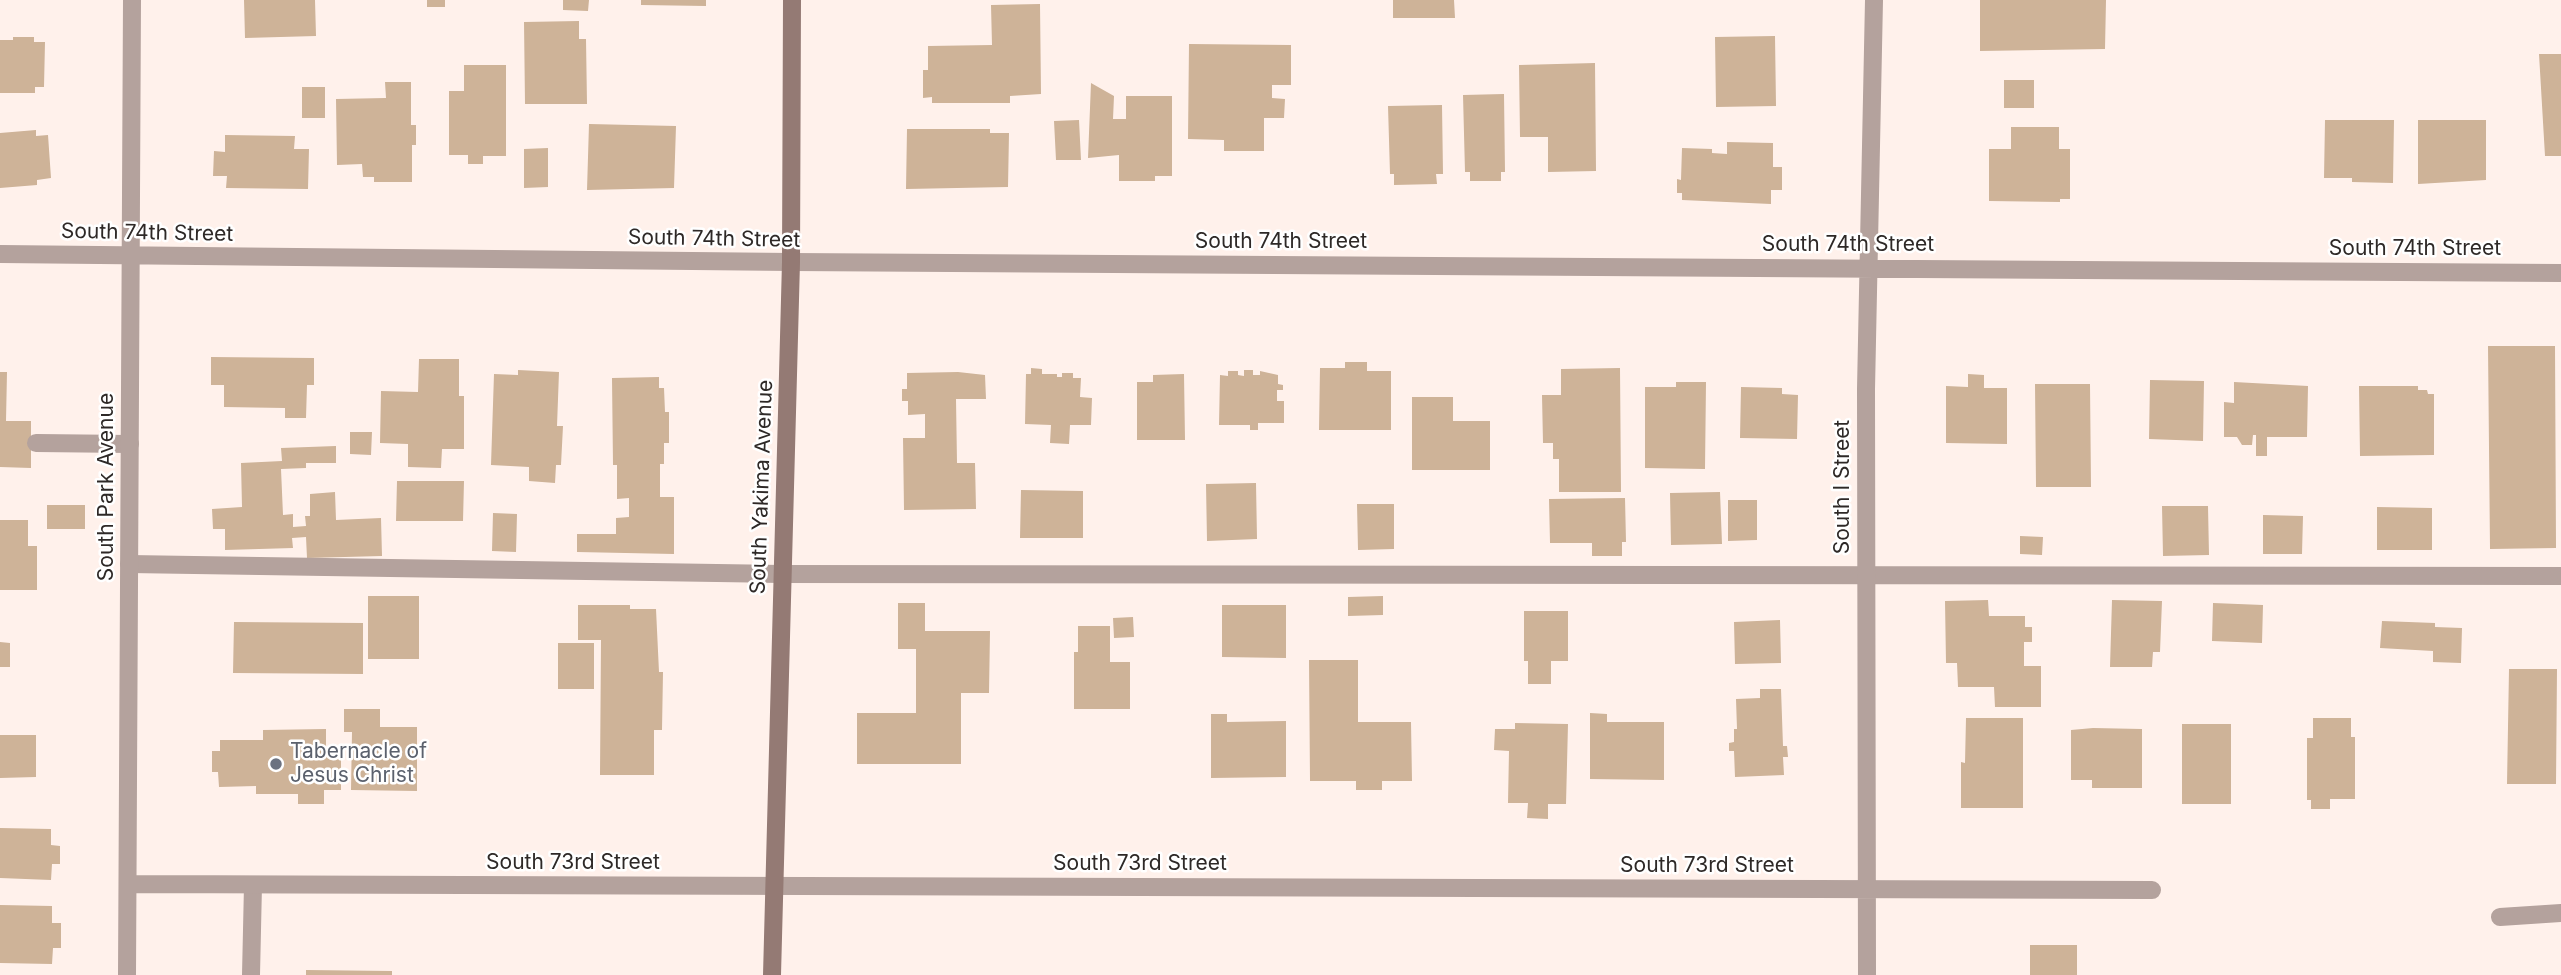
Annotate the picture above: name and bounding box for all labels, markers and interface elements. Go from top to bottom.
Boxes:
street label: South 74th Street [61,219,233,247]
street label: South 74th Street [628,225,800,253]
street label: South 74th Street [1195,229,1367,255]
street label: South 74th Street [1762,232,1934,258]
street label: South 74th Street [2329,236,2501,262]
street label: South Yakima Avenue [746,379,778,595]
street label: South Park Avenue [94,393,120,581]
street label: South I Street [1830,420,1856,554]
place label: Tabernacle of Jesus Christ [290,739,427,789]
marker: Tabernacle of Jesus Christ [268,756,284,772]
street label: South 73rd Street [486,850,660,876]
street label: South 73rd Street [1053,851,1227,877]
street label: South 73rd Street [1620,853,1794,879]

